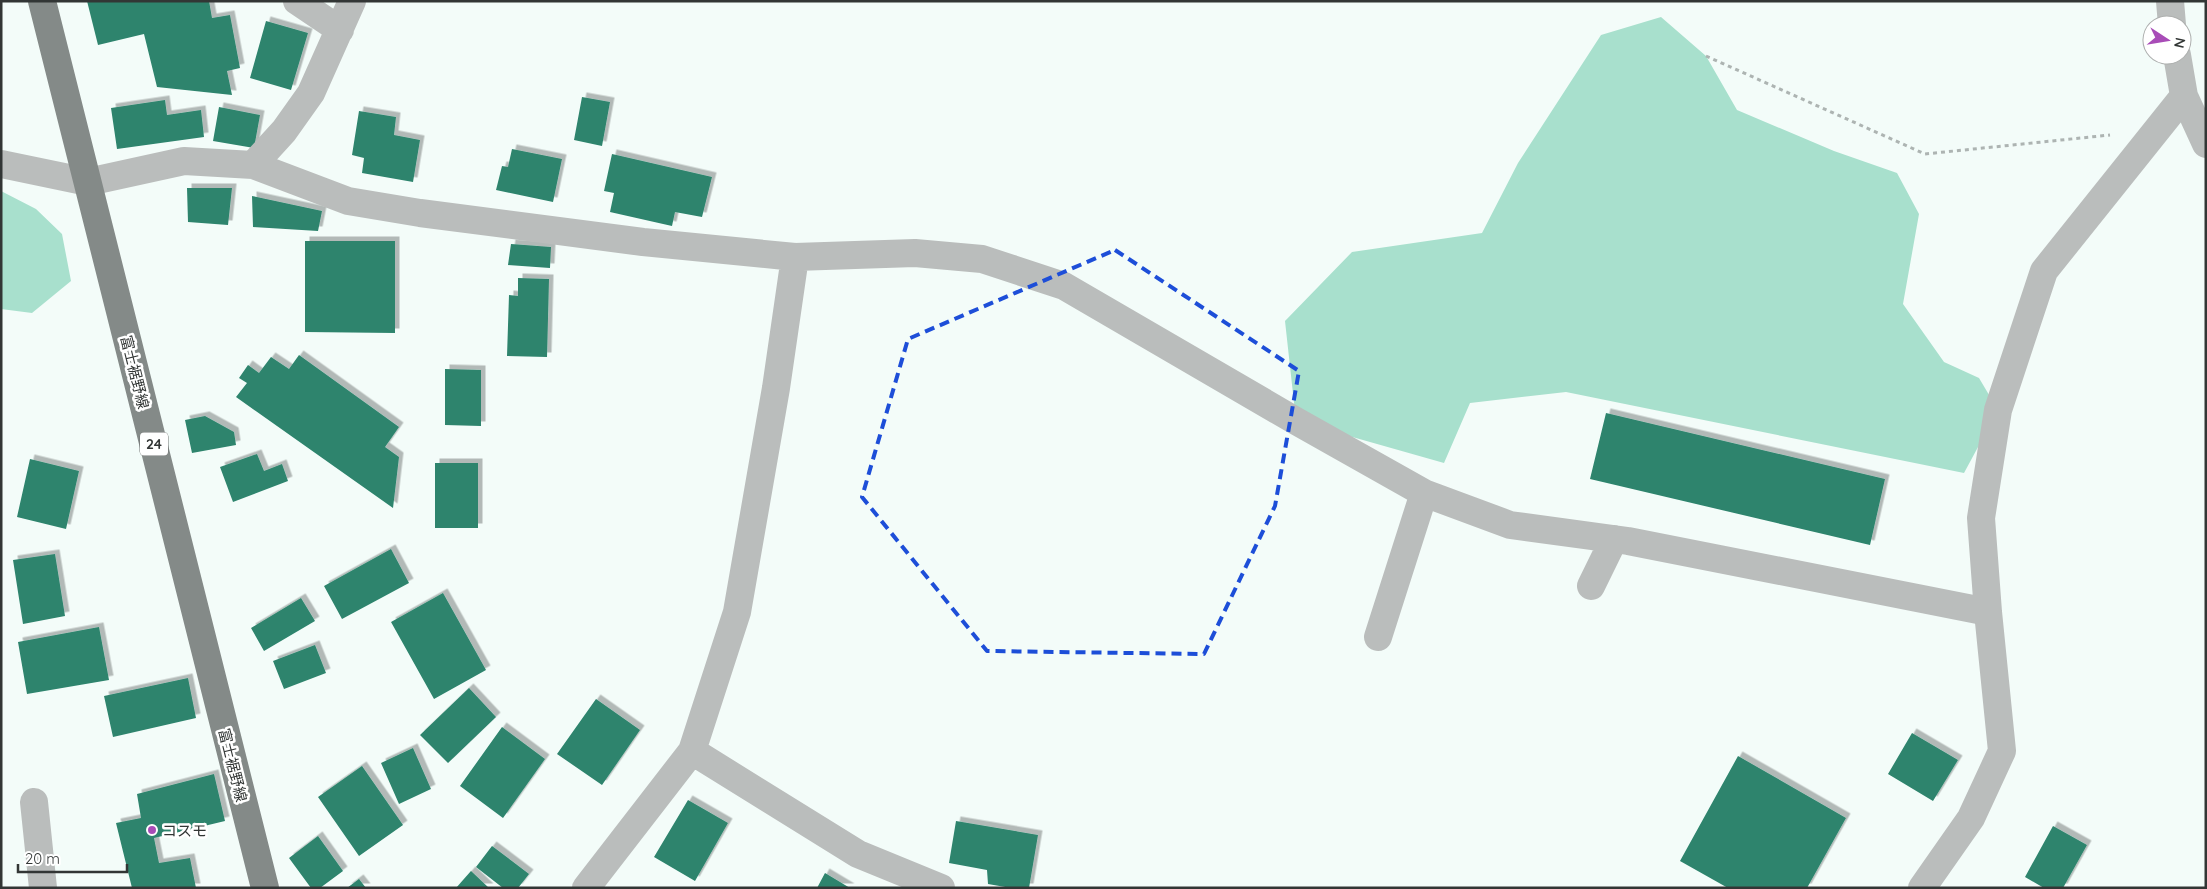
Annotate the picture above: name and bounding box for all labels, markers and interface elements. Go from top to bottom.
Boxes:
north arrow [2142,15,2192,65]
text: N [2170,36,2190,50]
street label: 富士裾野線 [117,333,153,411]
road number: 24 [140,432,168,456]
street label: 富士裾野線 [215,726,251,804]
place label: コスモ [162,821,207,840]
marker: コスモ [146,824,158,836]
scale bar [18,842,126,874]
text: 20 m [25,849,60,868]

